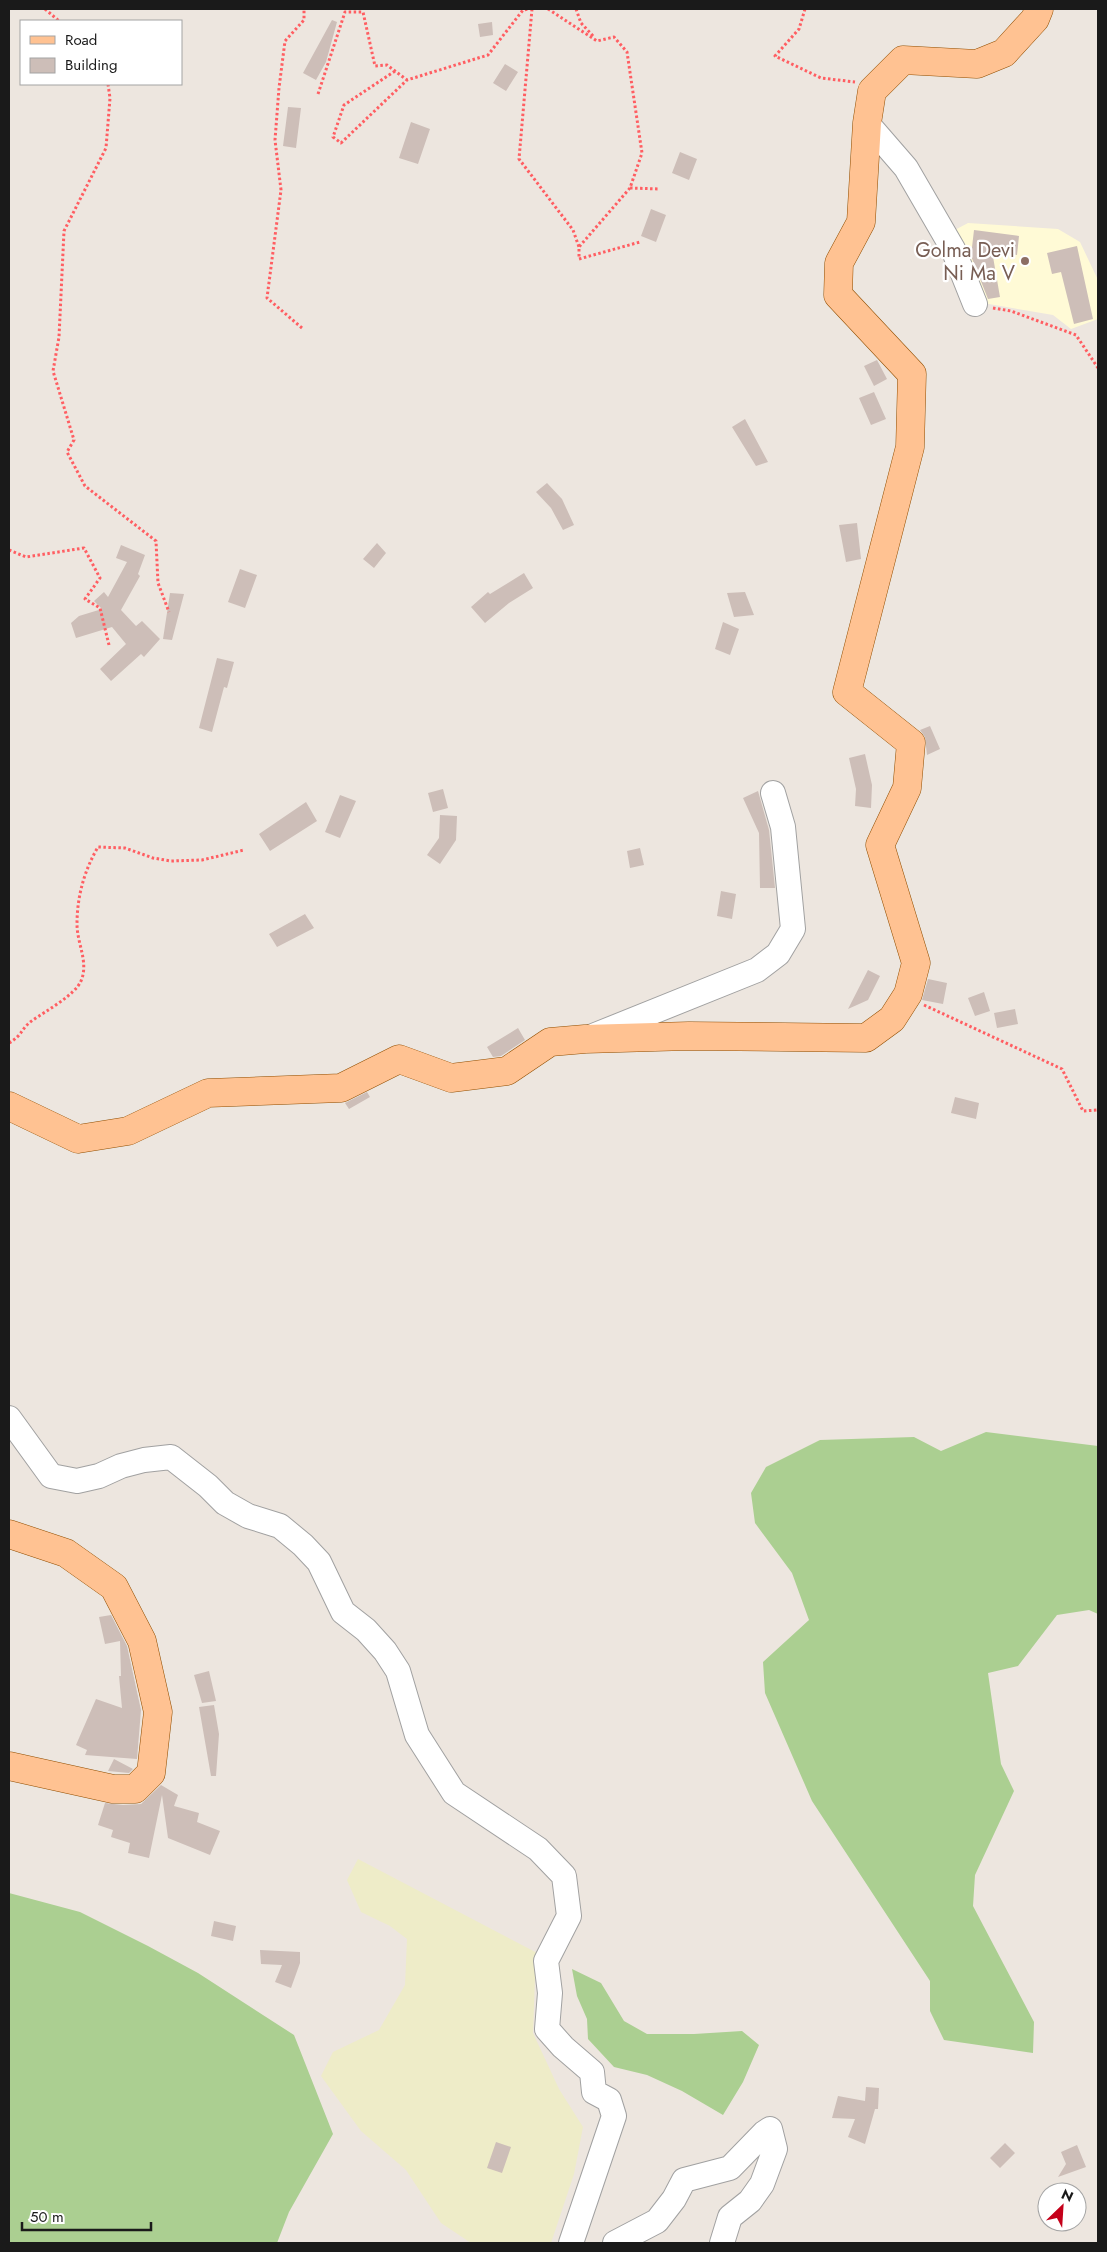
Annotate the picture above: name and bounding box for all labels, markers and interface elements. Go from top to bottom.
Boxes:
legend [20,20,182,85]
text: Road [65,29,97,51]
text: Building [65,54,117,76]
place label: Golma Devi Ni Ma V [915,236,1016,288]
marker: Golma Devi Ni Ma V [1019,255,1031,267]
north arrow [1037,2182,1087,2232]
text: N [1058,2184,1077,2207]
scale bar [22,2200,151,2232]
text: 50 m [30,2206,64,2228]

